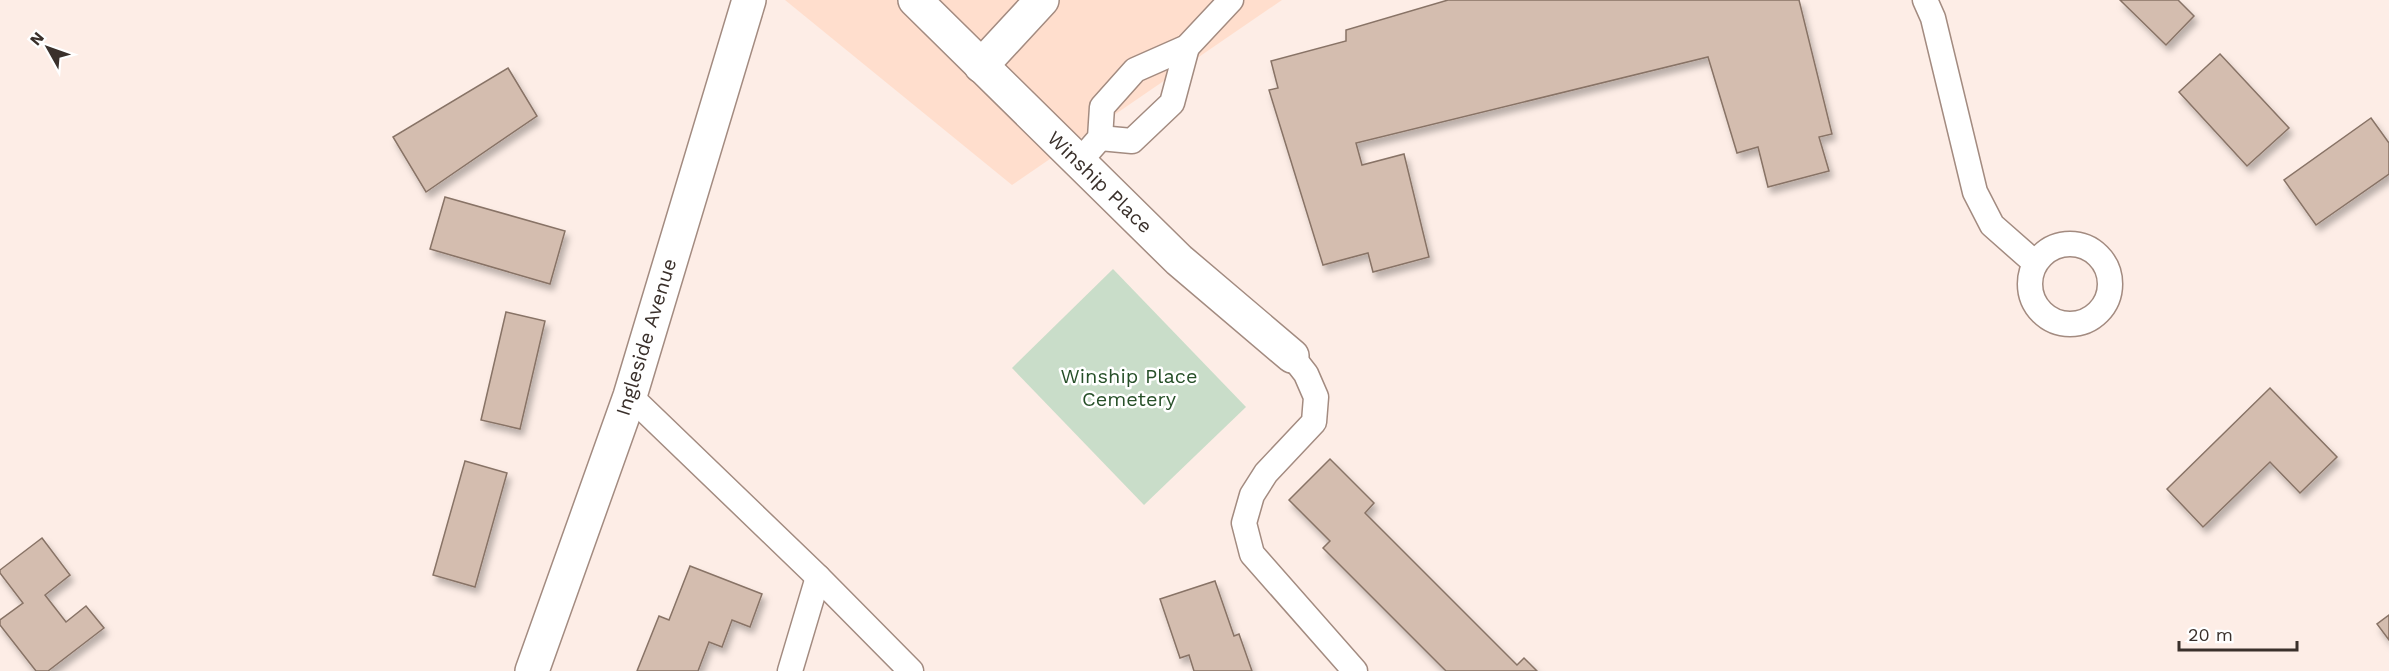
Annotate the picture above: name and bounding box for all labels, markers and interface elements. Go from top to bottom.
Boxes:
north arrow [18,18,78,78]
text: N [26,28,48,49]
street label: Winship Place [1042,126,1158,238]
street label: Ingleside Avenue [611,255,681,419]
park label: Winship Place Cemetery [1061,364,1197,411]
scale bar [2179,614,2298,652]
text: 20 m [2188,624,2233,645]

